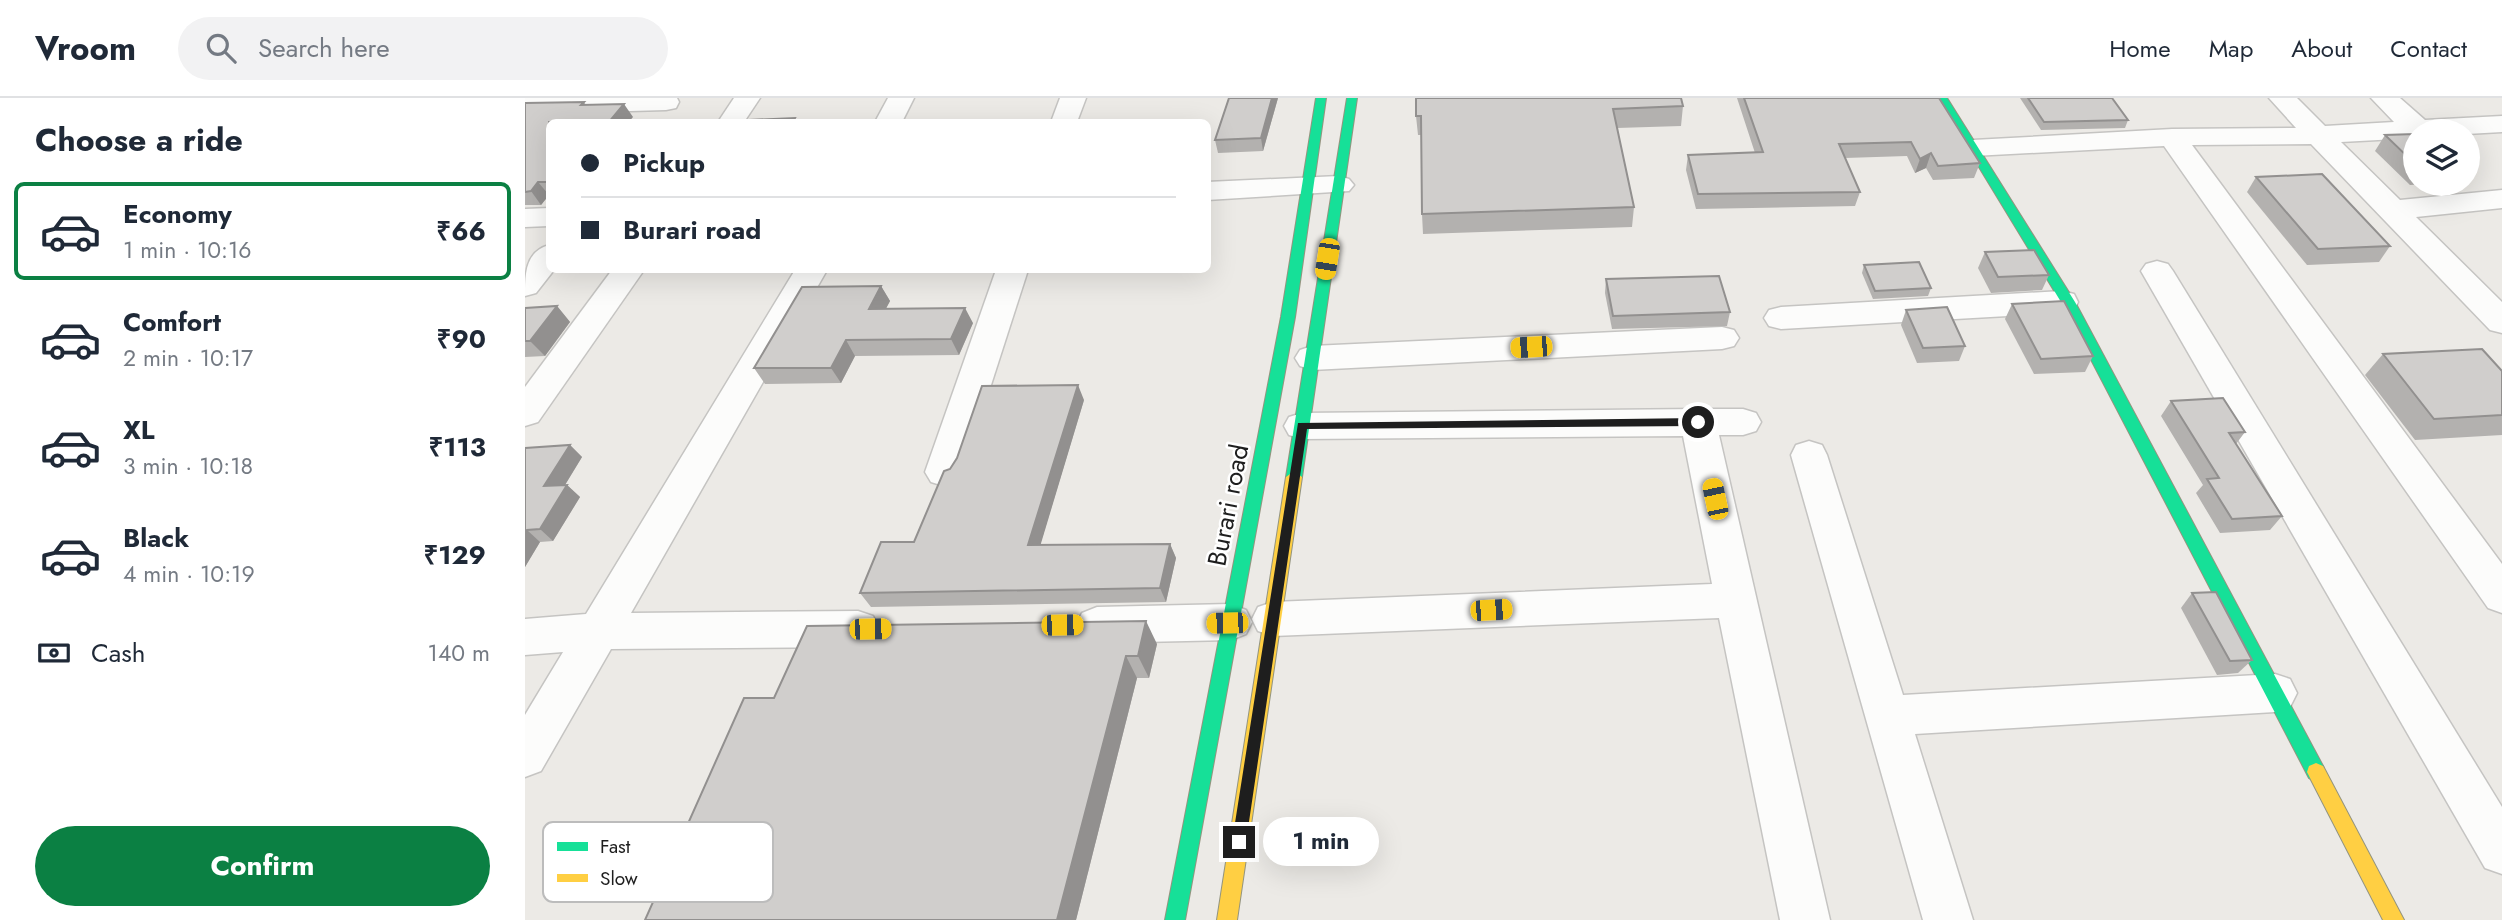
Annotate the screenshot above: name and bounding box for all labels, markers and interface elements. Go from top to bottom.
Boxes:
search box [178,17,668,80]
text: Vroom [35,25,136,72]
icon: search [202,29,240,67]
text: Search here [258,29,390,67]
text: Home [2109,31,2171,66]
text: Map [2209,31,2253,66]
text: About [2291,31,2352,66]
text: Contact [2390,31,2467,66]
text: Choose a ride [35,117,243,163]
map controls [2403,119,2480,196]
button: layers [2403,119,2480,196]
text: Pickup [623,144,705,182]
text: Economy [123,195,232,233]
icon: car [39,200,102,263]
text: Burari road [623,211,761,249]
text: ₹66 [436,212,486,250]
text: 1 min · 10:16 [123,233,252,267]
car [1314,237,1341,281]
text: Comfort [123,303,221,341]
icon: car [39,308,102,371]
text: ₹90 [437,320,486,358]
car [1510,335,1553,359]
text: 2 min · 10:17 [123,341,253,375]
route start [1682,406,1714,438]
text: XL [123,411,155,449]
icon: car [39,416,102,479]
text: ₹113 [429,428,486,466]
street label: Burari road [1198,441,1258,569]
text: 3 min · 10:18 [123,449,253,483]
car [1701,476,1730,522]
text: Black [123,519,189,557]
icon: car [39,524,102,587]
text: ₹129 [423,536,486,574]
text: 4 min · 10:19 [123,557,255,591]
car [1470,598,1513,622]
car [1206,612,1249,634]
car [1041,614,1084,636]
car [849,618,892,640]
icon: cash [35,634,73,672]
text: Cash [91,634,145,672]
text: 140 m [428,636,490,670]
callout: 1 min [1263,818,1379,866]
legend [543,822,773,902]
text: 1 min [1292,824,1350,858]
button: Confirm [35,826,490,906]
route end [1223,826,1255,858]
text: Fast [600,833,631,860]
text: Slow [600,865,638,892]

